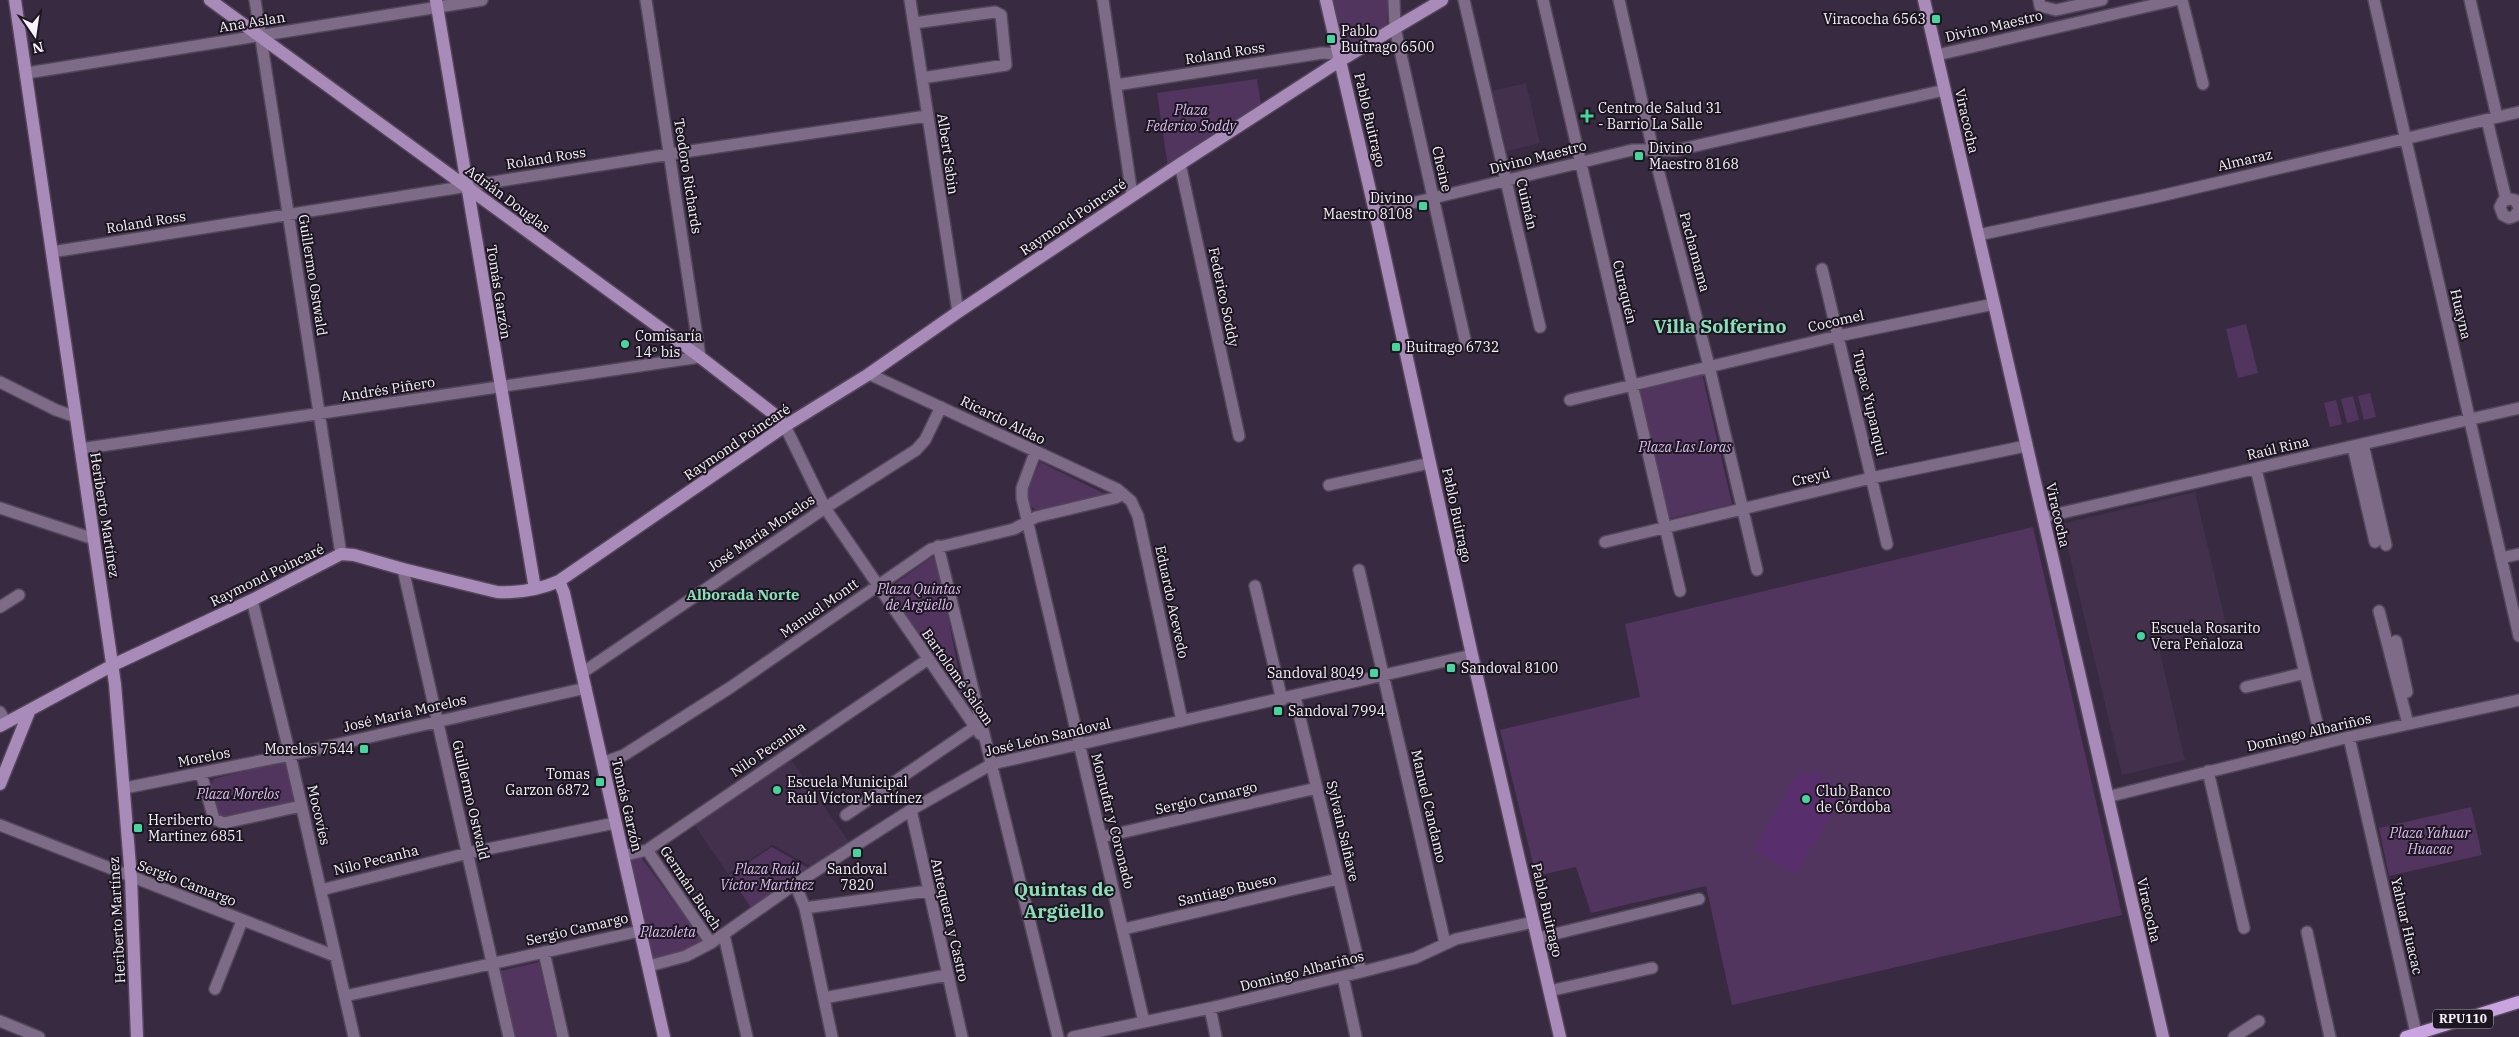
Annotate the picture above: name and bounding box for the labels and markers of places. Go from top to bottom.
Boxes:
place label: Viracocha 6563 [1823,10,1926,28]
marker: Viracocha 6563 [1930,13,1942,25]
place label: Pablo Buitrago 6500 [1341,22,1434,56]
marker: Pablo Buitrago 6500 [1325,33,1337,45]
place label: Centro de Salud 31 - Barrio La Salle [1598,99,1722,133]
marker: Centro de Salud 31 - Barrio La Salle [1580,109,1594,123]
place label: Divino Maestro 8168 [1649,139,1739,173]
marker: Divino Maestro 8168 [1633,150,1645,162]
place label: Divino Maestro 8108 [1323,189,1413,223]
marker: Divino Maestro 8108 [1417,200,1429,212]
place label: Comisaría 14º bis [635,327,703,361]
marker: Comisaría 14º bis [619,338,631,350]
place label: Buitrago 6732 [1406,338,1499,356]
marker: Buitrago 6732 [1390,341,1402,353]
place label: Escuela Rosarito Vera Peñaloza [2151,619,2260,653]
marker: Escuela Rosarito Vera Peñaloza [2135,630,2147,642]
place label: Sandoval 8100 [1461,659,1558,677]
marker: Sandoval 8100 [1445,662,1457,674]
place label: Sandoval 8049 [1267,664,1364,682]
marker: Sandoval 8049 [1368,667,1380,679]
place label: Sandoval 7994 [1288,702,1385,720]
marker: Sandoval 7994 [1272,705,1284,717]
place label: Morelos 7544 [264,740,354,758]
marker: Morelos 7544 [358,743,370,755]
place label: Tomas Garzon 6872 [505,765,590,799]
place label: Escuela Municipal Raúl Víctor Martínez [787,773,922,807]
marker: Tomas Garzon 6872 [594,776,606,788]
place label: Club Banco de Córdoba [1816,782,1891,816]
marker: Escuela Municipal Raúl Víctor Martínez [771,784,783,796]
marker: Club Banco de Córdoba [1800,793,1812,805]
place label: Heriberto Martinez 6851 [148,811,244,845]
marker: Heriberto Martinez 6851 [132,822,144,834]
marker: Sandoval 7820 [851,847,863,859]
place label: Sandoval 7820 [827,860,887,894]

